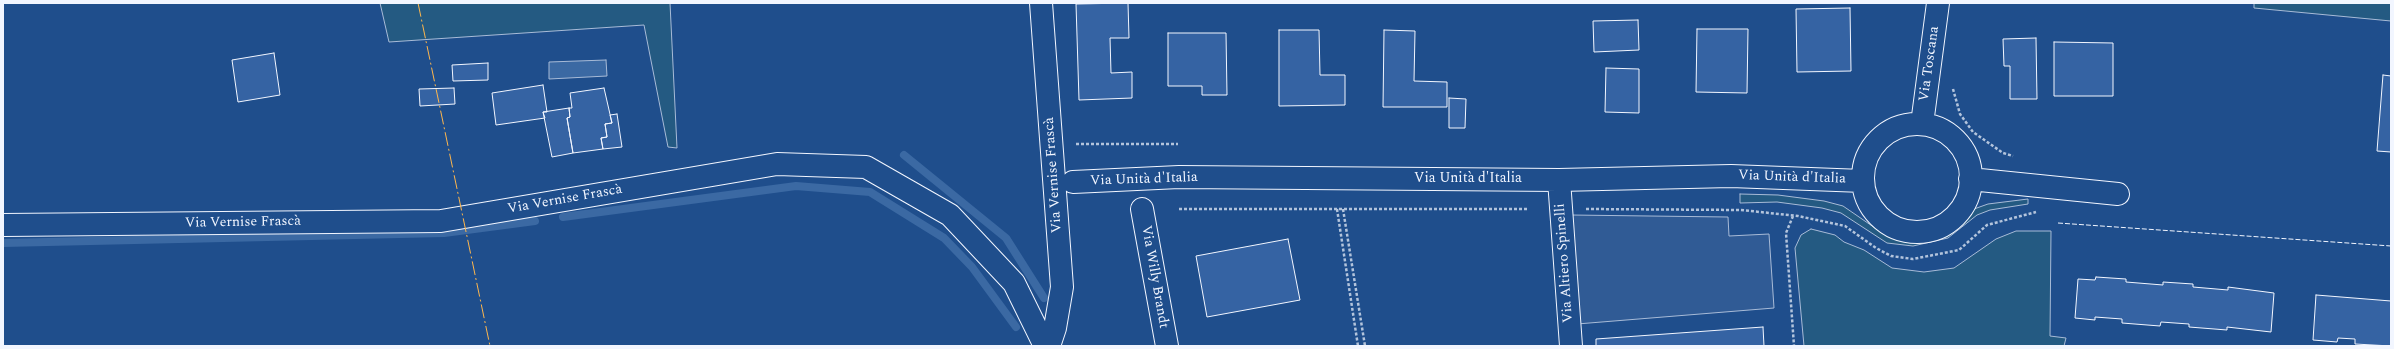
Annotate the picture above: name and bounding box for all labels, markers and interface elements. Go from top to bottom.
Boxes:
street label: Via Toscana [1916,25,1944,103]
street label: Via Vernise Frascà [1042,116,1066,234]
street label: Via Unità d'Italia [1738,168,1846,188]
street label: Via Unità d'Italia [1090,170,1198,190]
street label: Via Unità d'Italia [1414,171,1522,187]
street label: Via Vernise Frascà [506,182,624,218]
street label: Via Altiero Spinelli [1552,203,1578,323]
street label: Via Vernise Frascà [185,214,301,232]
street label: Via Willy Brandt [1137,224,1171,330]

